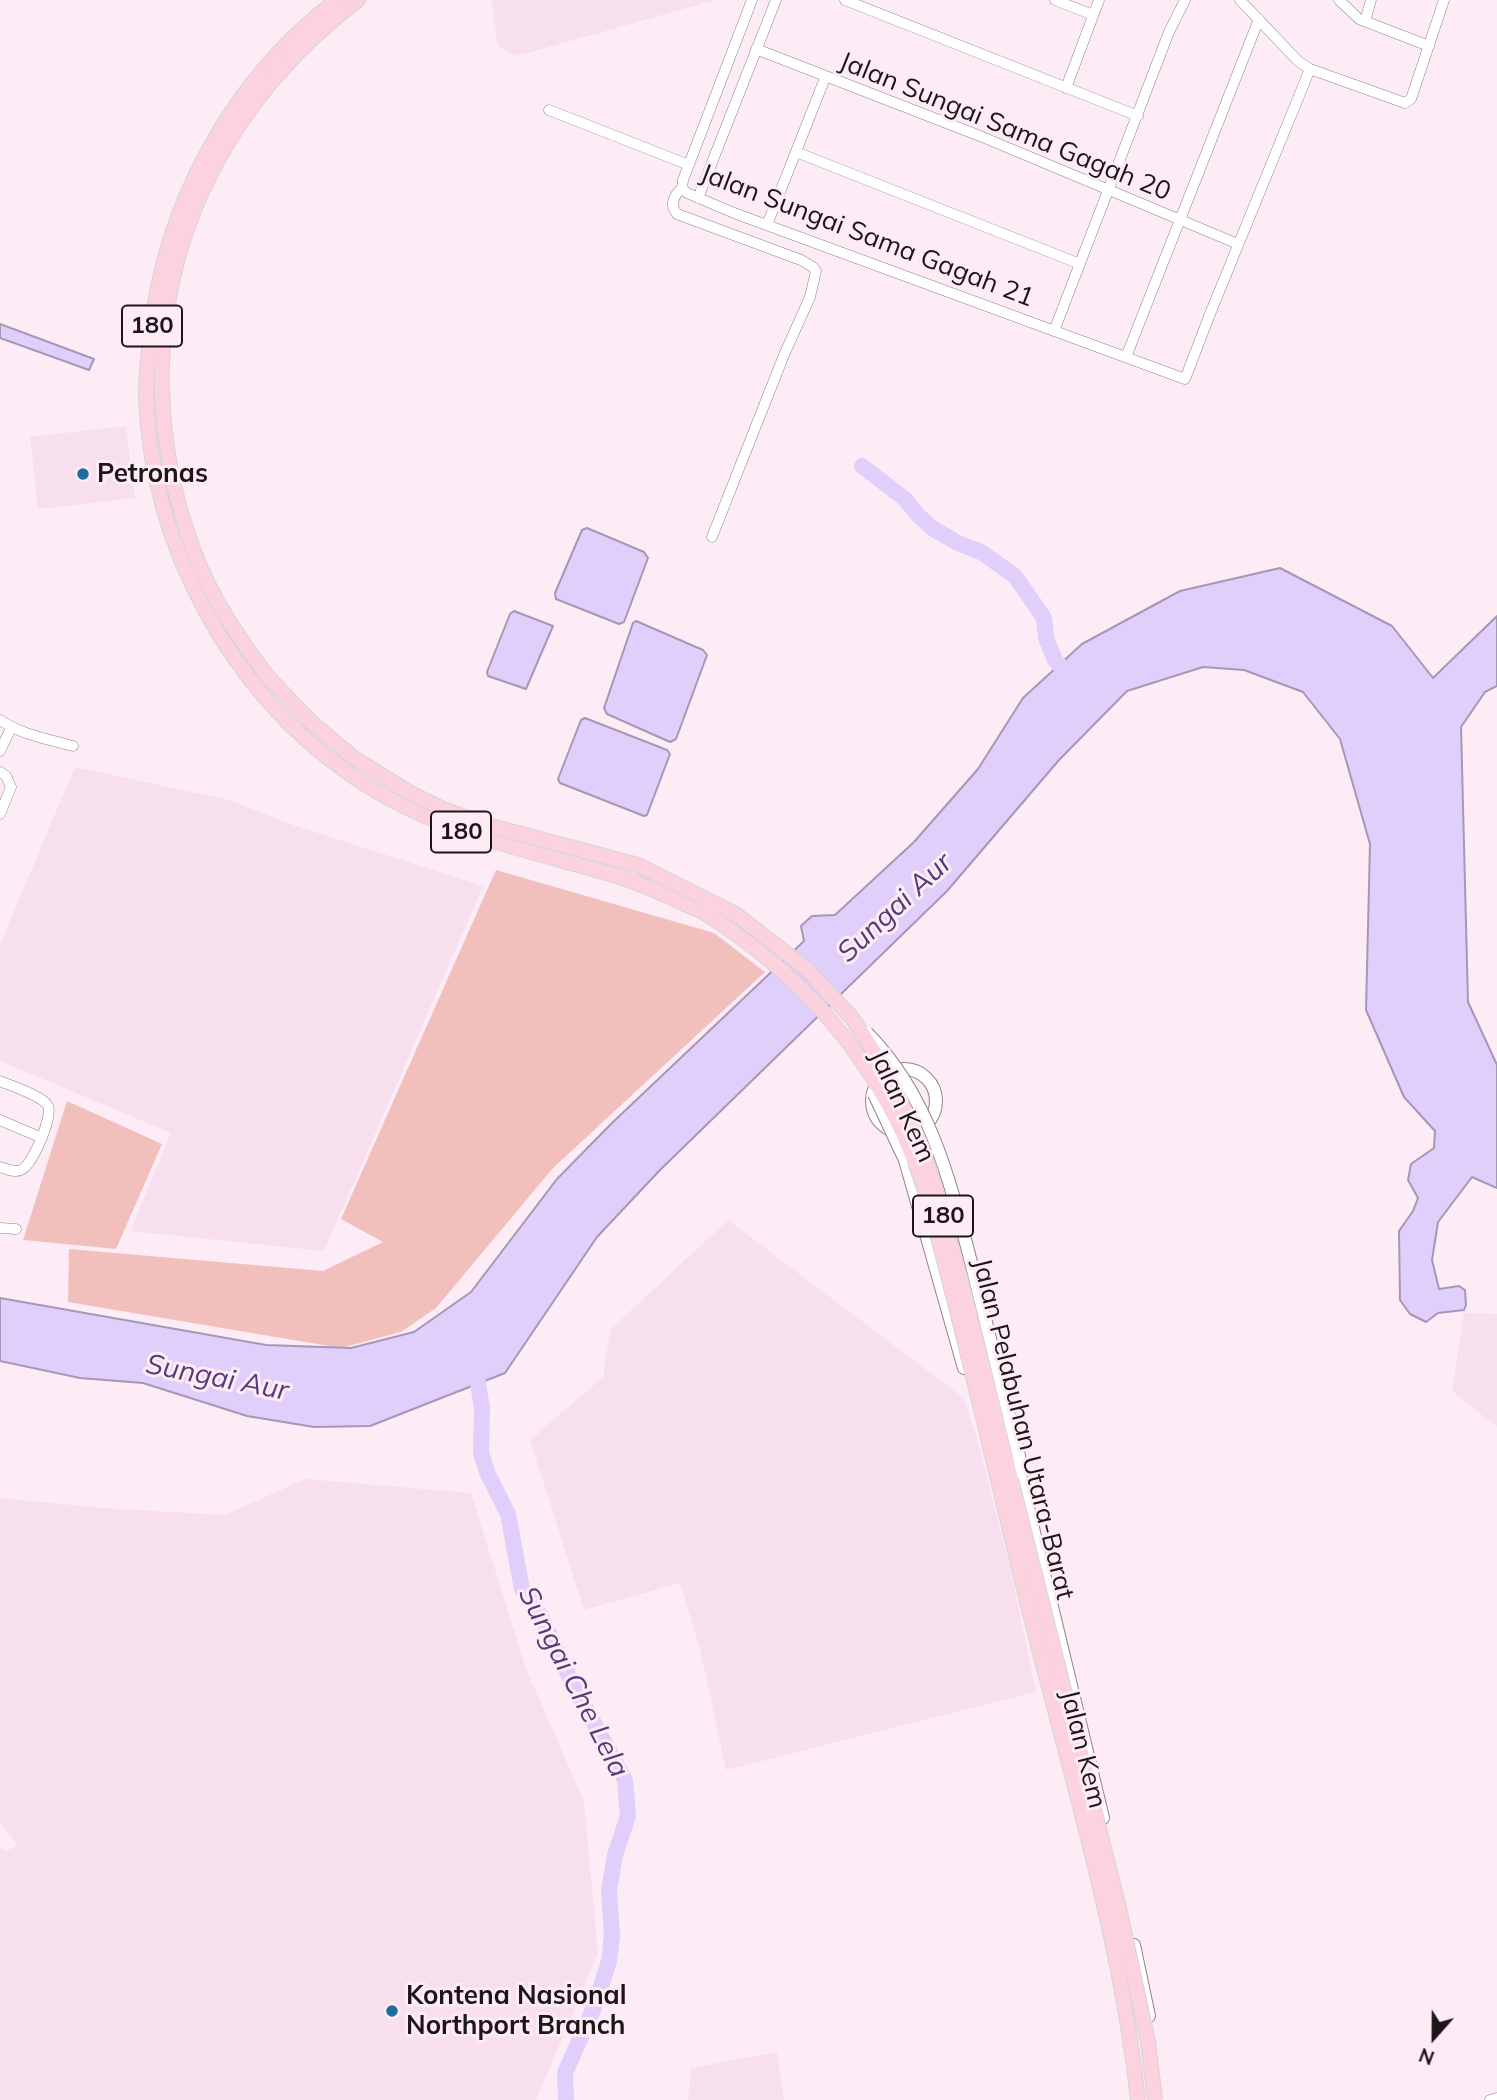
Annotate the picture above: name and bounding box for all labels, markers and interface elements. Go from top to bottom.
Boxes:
street label: Jalan Sungai Sama Gagah 20 [835,46,1175,208]
street label: Jalan Sungai Sama Gagah 21 [696,158,1038,314]
road number: 180 [122,306,182,346]
place label: Petronas [97,458,208,490]
marker: Petronas [75,466,91,482]
road number: 180 [431,812,491,852]
water label: Sungai Aur [831,846,959,970]
street label: Jalan Kem [862,1045,942,1167]
road number: 180 [913,1196,973,1236]
street label: Jalan Pelabuhan Utara-Barat [965,1255,1081,1603]
water label: Sungai Aur [143,1348,291,1408]
water label: Sungai Che Lela [510,1581,636,1783]
street label: Jalan Kem [1053,1686,1113,1812]
place label: Kontena Nasional Northport Branch [406,1980,626,2042]
north arrow [1399,2002,1469,2072]
marker: Kontena Nasional Northport Branch [384,2003,400,2019]
text: N [1415,2043,1437,2070]

